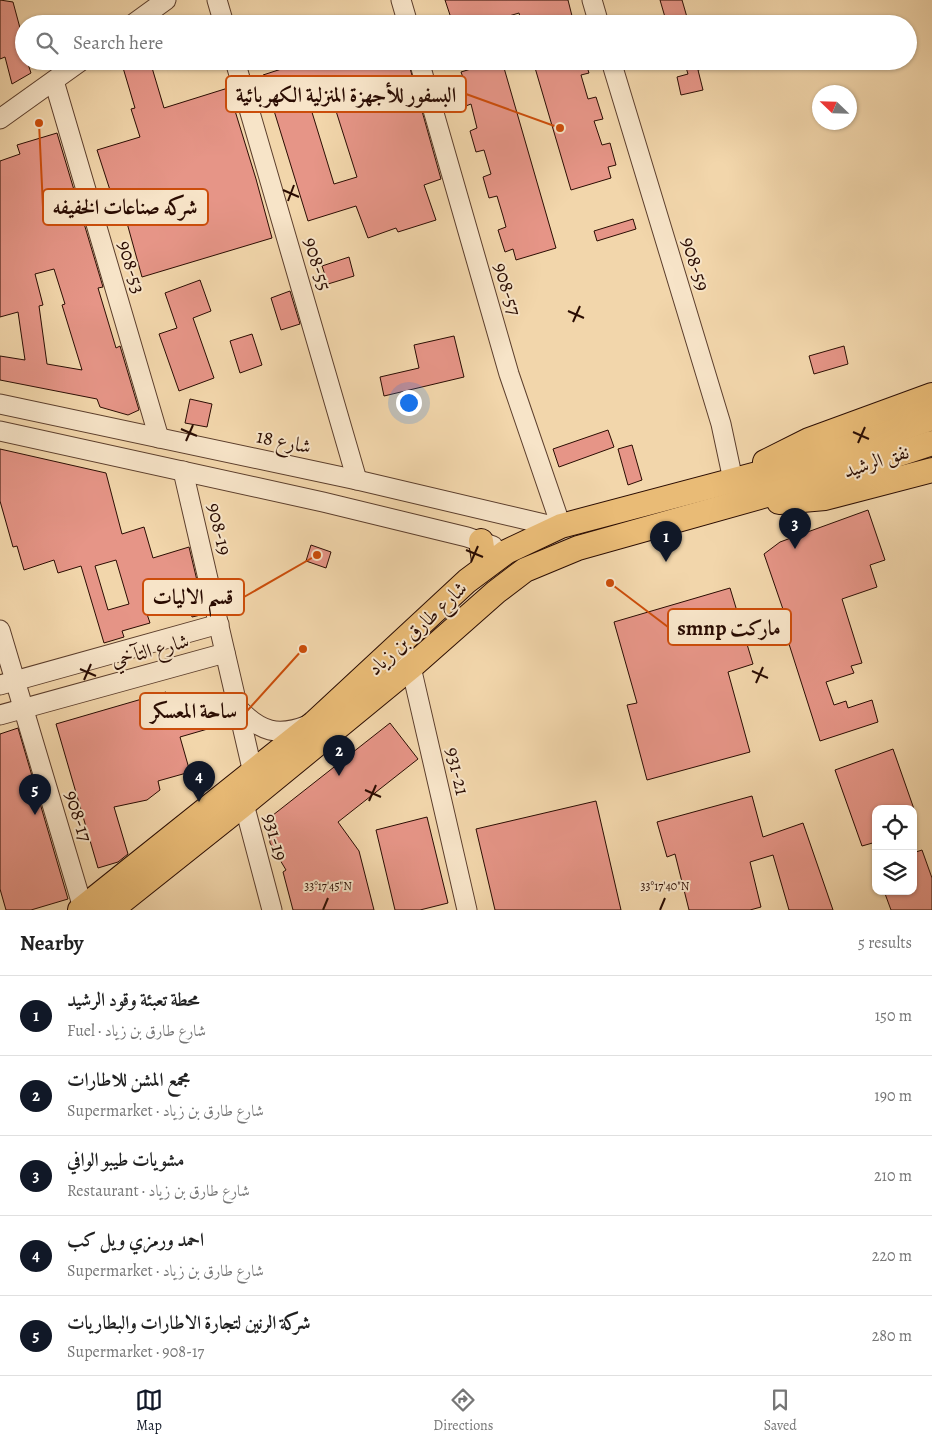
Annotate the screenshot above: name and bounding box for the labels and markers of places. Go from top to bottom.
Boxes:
callout: البسفور للأجهزة المنزلية الكهربائية [226,76,466,112]
callout: شركه صناعات الخفيفه [43,189,208,225]
pin: 3 [779,508,811,549]
pin: 1 [650,521,682,562]
callout: قسم الاليات [143,579,244,615]
callout: smnp ماركت [668,609,791,645]
callout: ساحة المعسكر [140,693,247,729]
pin: 2 [323,735,355,776]
pin: 4 [183,761,215,802]
pin: 5 [19,774,51,815]

